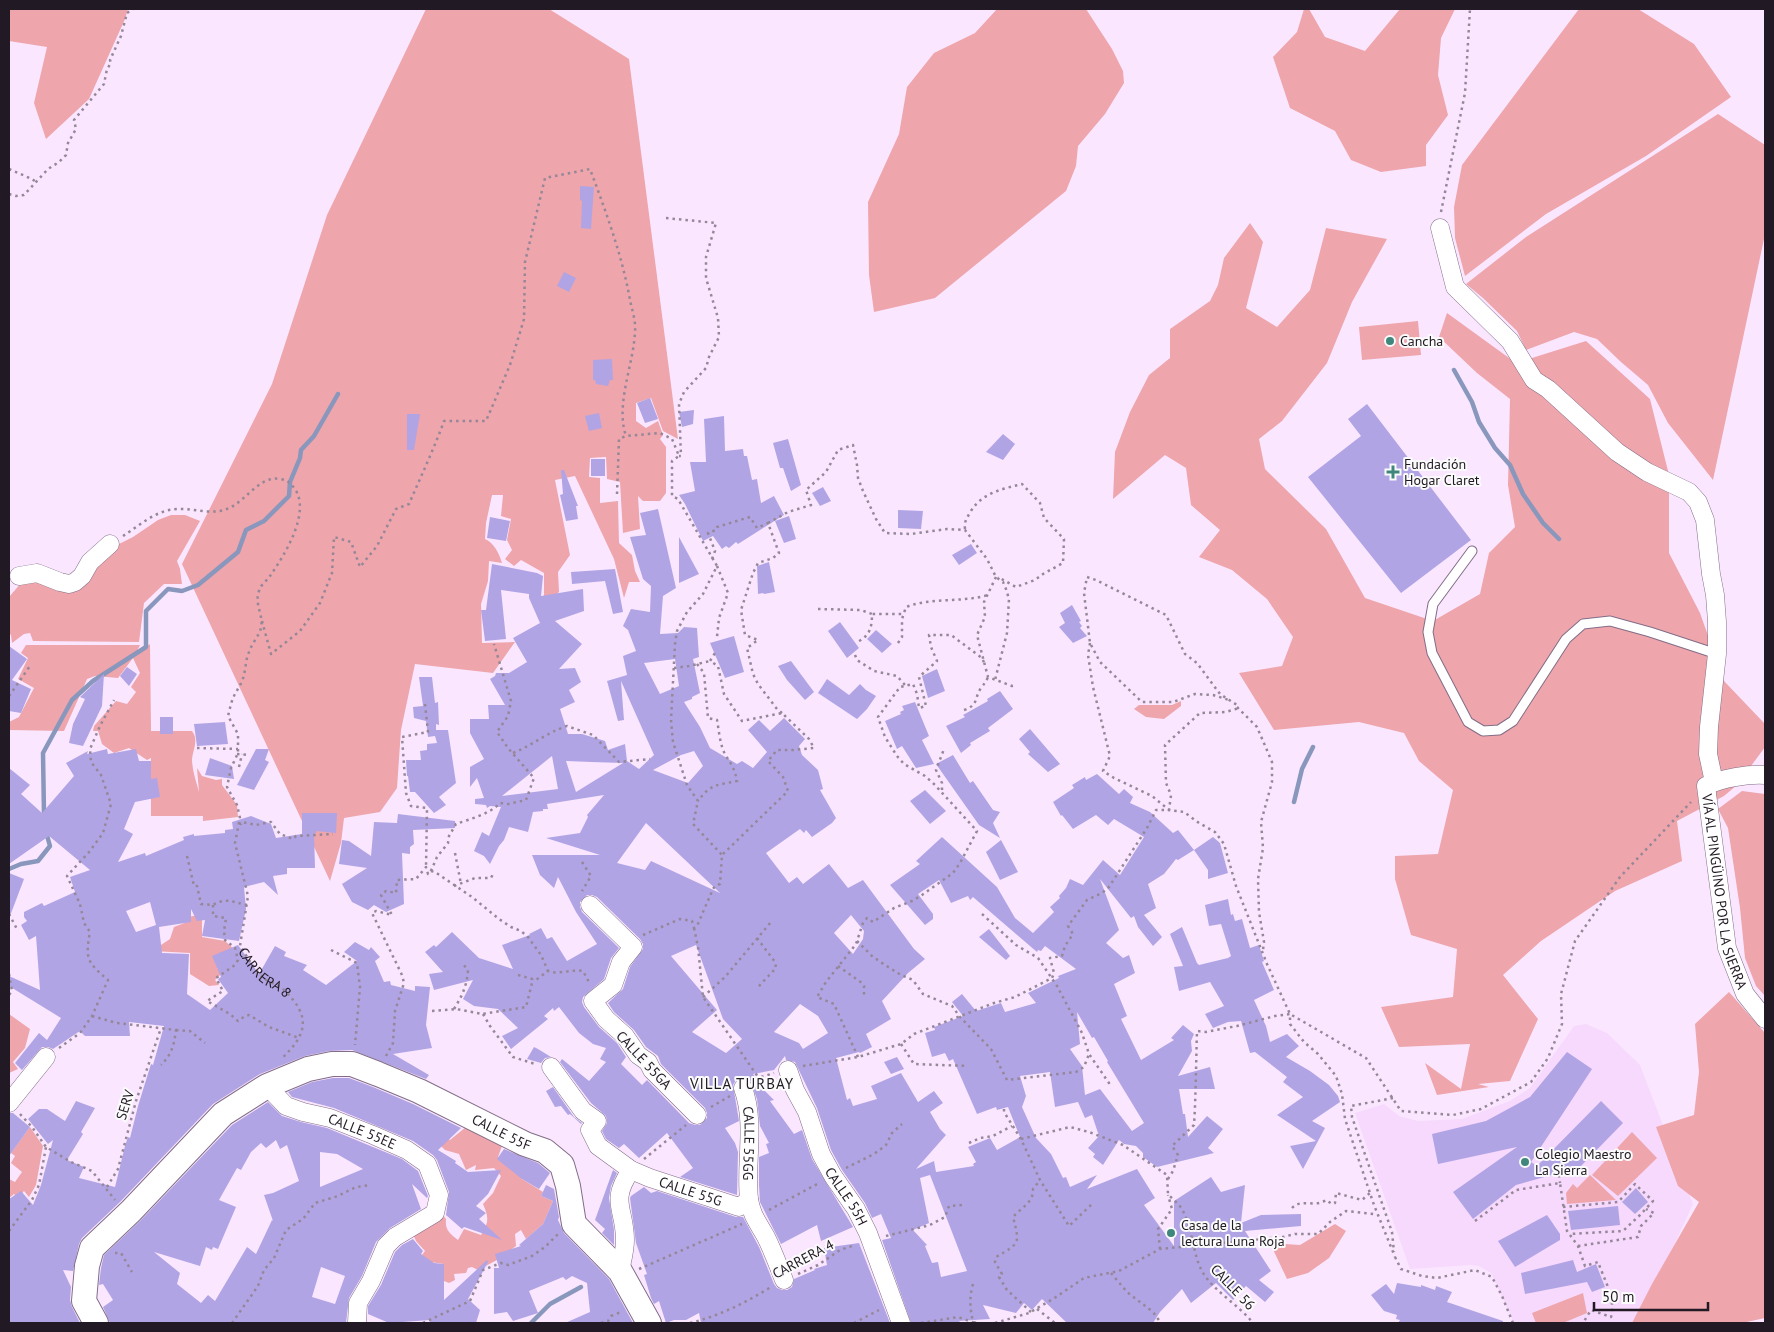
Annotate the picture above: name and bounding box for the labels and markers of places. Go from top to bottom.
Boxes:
place label: Cancha [1400,332,1443,350]
marker: Cancha [1384,335,1396,347]
place label: Fundación Hogar Claret [1404,455,1480,489]
marker: Fundación Hogar Claret [1386,465,1400,479]
place label: Colegio Maestro La Sierra [1535,1145,1632,1179]
marker: Colegio Maestro La Sierra [1519,1156,1531,1168]
place label: Casa de la lectura Luna Roja [1181,1216,1285,1250]
marker: Casa de la lectura Luna Roja [1165,1227,1177,1239]

